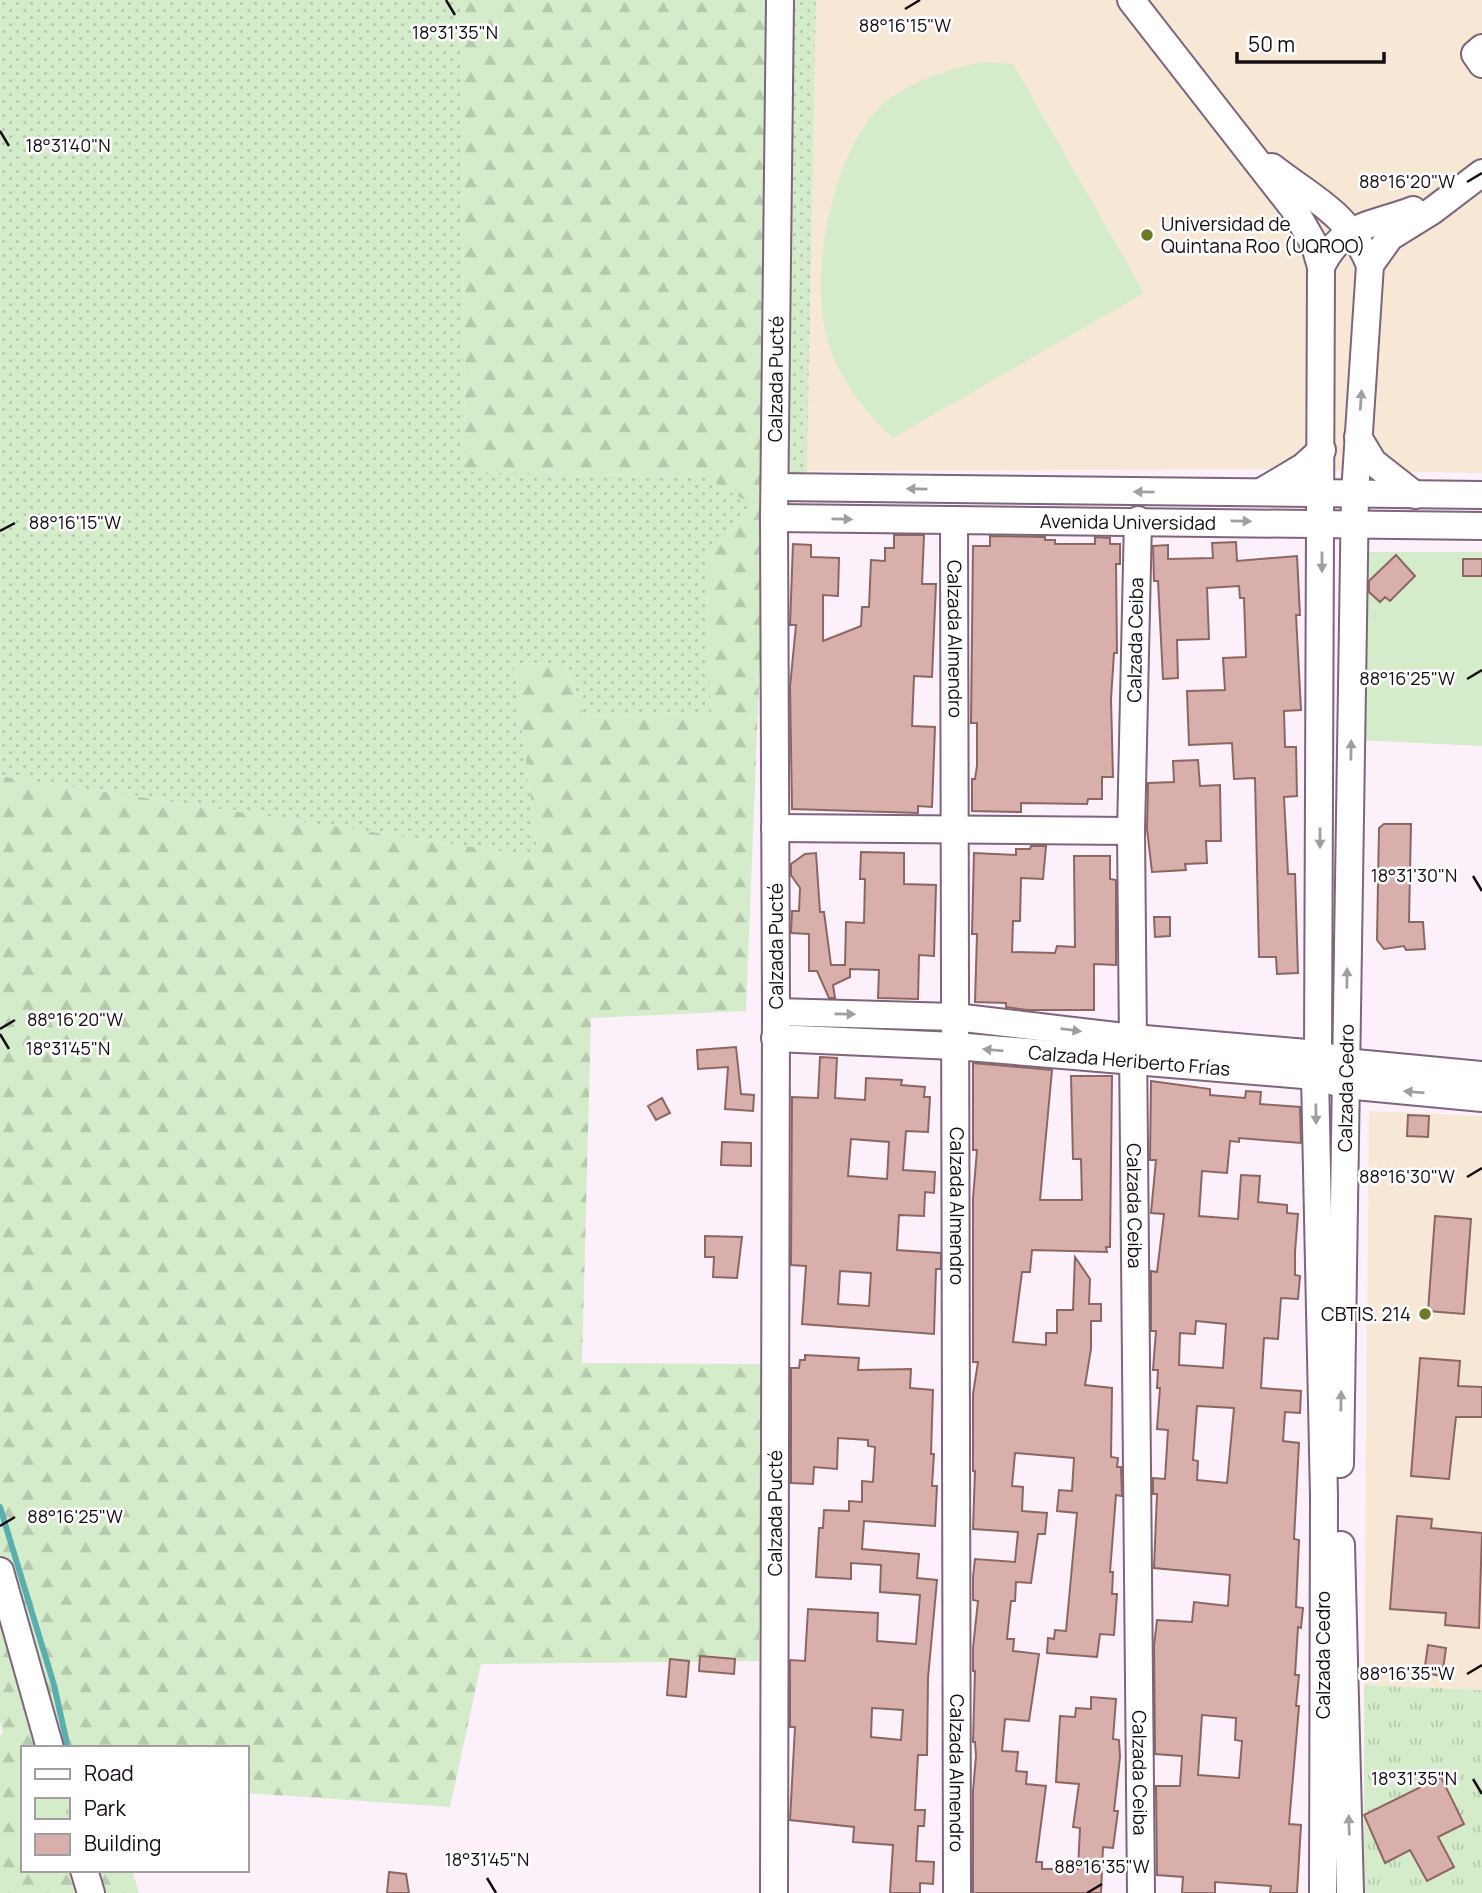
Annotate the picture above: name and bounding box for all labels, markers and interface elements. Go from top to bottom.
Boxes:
text: 88°16'15"W [859,13,951,37]
text: 18°31'35"N [412,20,498,44]
scale bar [1237,21,1384,65]
text: 50 m [1248,30,1295,58]
text: 18°31'40"N [25,133,111,157]
text: 88°16'20"W [1359,169,1455,193]
place label: Universidad de Quintana Roo (UQROO) [1161,211,1365,259]
marker: Universidad de Quintana Roo (UQROO) [1139,227,1155,243]
street label: Calzada Pucté [762,316,789,442]
one-way arrow [1356,389,1367,411]
one-way arrow [906,483,928,495]
one-way arrow [1133,486,1155,498]
street label: Avenida Universidad [1040,508,1216,536]
text: 88°16'15"W [29,510,121,534]
one-way arrow [831,513,853,525]
one-way arrow [1230,515,1252,527]
one-way arrow [1316,551,1327,573]
street label: Calzada Almendro [941,560,969,718]
street label: Calzada Ceiba [1121,577,1149,703]
text: 88°16'25"W [1359,666,1455,690]
one-way arrow [1346,739,1357,761]
one-way arrow [1314,827,1326,849]
text: 18°31'30"N [1371,863,1457,887]
street label: Calzada Pucté [763,883,789,1009]
one-way arrow [1341,967,1353,989]
text: 88°16'20"W [27,1007,123,1031]
one-way arrow [834,1008,856,1020]
street label: Calzada Cedro [1332,1024,1360,1152]
one-way arrow [1060,1025,1082,1036]
text: 18°31'45"N [26,1036,110,1060]
street label: Calzada Heriberto Frías [1027,1039,1231,1082]
one-way arrow [982,1044,1004,1055]
one-way arrow [1403,1086,1425,1097]
one-way arrow [1310,1104,1321,1126]
street label: Calzada Almendro [944,1127,970,1285]
street label: Calzada Ceiba [1121,1143,1148,1269]
text: 88°16'30"W [1359,1164,1455,1188]
place label: CBTIS. 214 [1321,1301,1411,1327]
marker: CBTIS. 214 [1417,1306,1433,1322]
one-way arrow [1335,1390,1347,1412]
street label: Calzada Pucté [762,1450,788,1576]
text: 88°16'25"W [27,1504,123,1528]
street label: Calzada Cedro [1310,1591,1336,1719]
text: 88°16'35"W [1359,1661,1455,1685]
street label: Calzada Almendro [944,1694,970,1852]
street label: Calzada Ceiba [1126,1710,1153,1836]
legend [21,1746,248,1872]
text: Road [84,1759,134,1787]
text: 18°31'35"N [1371,1766,1457,1790]
text: Park [84,1794,126,1822]
one-way arrow [1343,1814,1354,1836]
text: Building [84,1829,161,1857]
text: 18°31'45"N [445,1847,529,1871]
text: 88°16'35"W [1054,1854,1150,1878]

